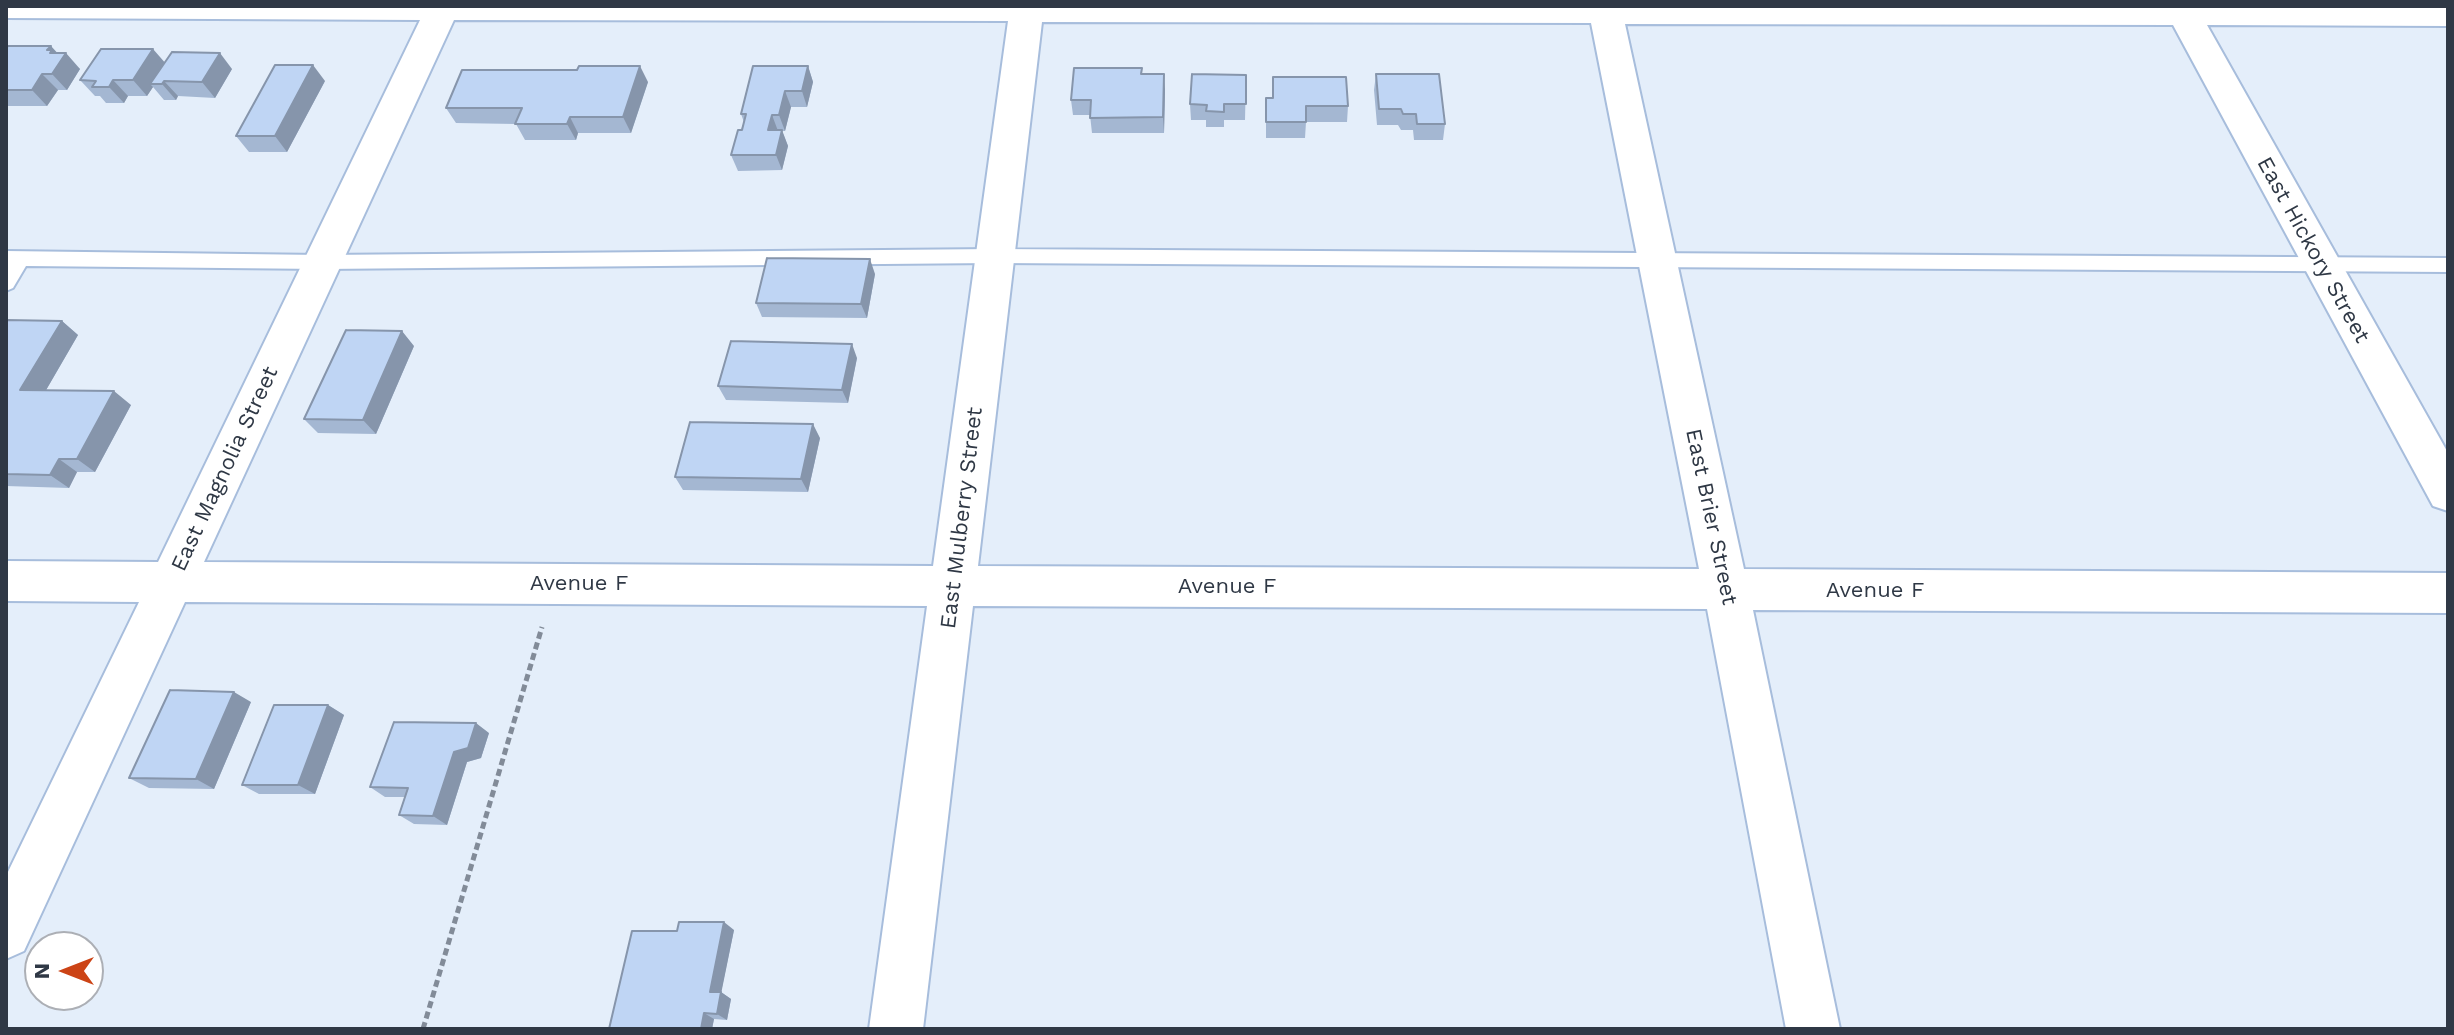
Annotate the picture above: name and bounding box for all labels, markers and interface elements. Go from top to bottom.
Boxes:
street label: East Hickory Street [2251,152,2375,348]
street label: East Magnolia Street [166,362,284,576]
street label: East Mulberry Street [935,406,989,630]
street label: East Brier Street [1679,427,1743,607]
street label: Avenue F [530,571,628,597]
street label: Avenue F [1178,574,1276,600]
street label: Avenue F [1826,578,1924,604]
north arrow [24,931,104,1011]
text: N [29,963,54,979]

